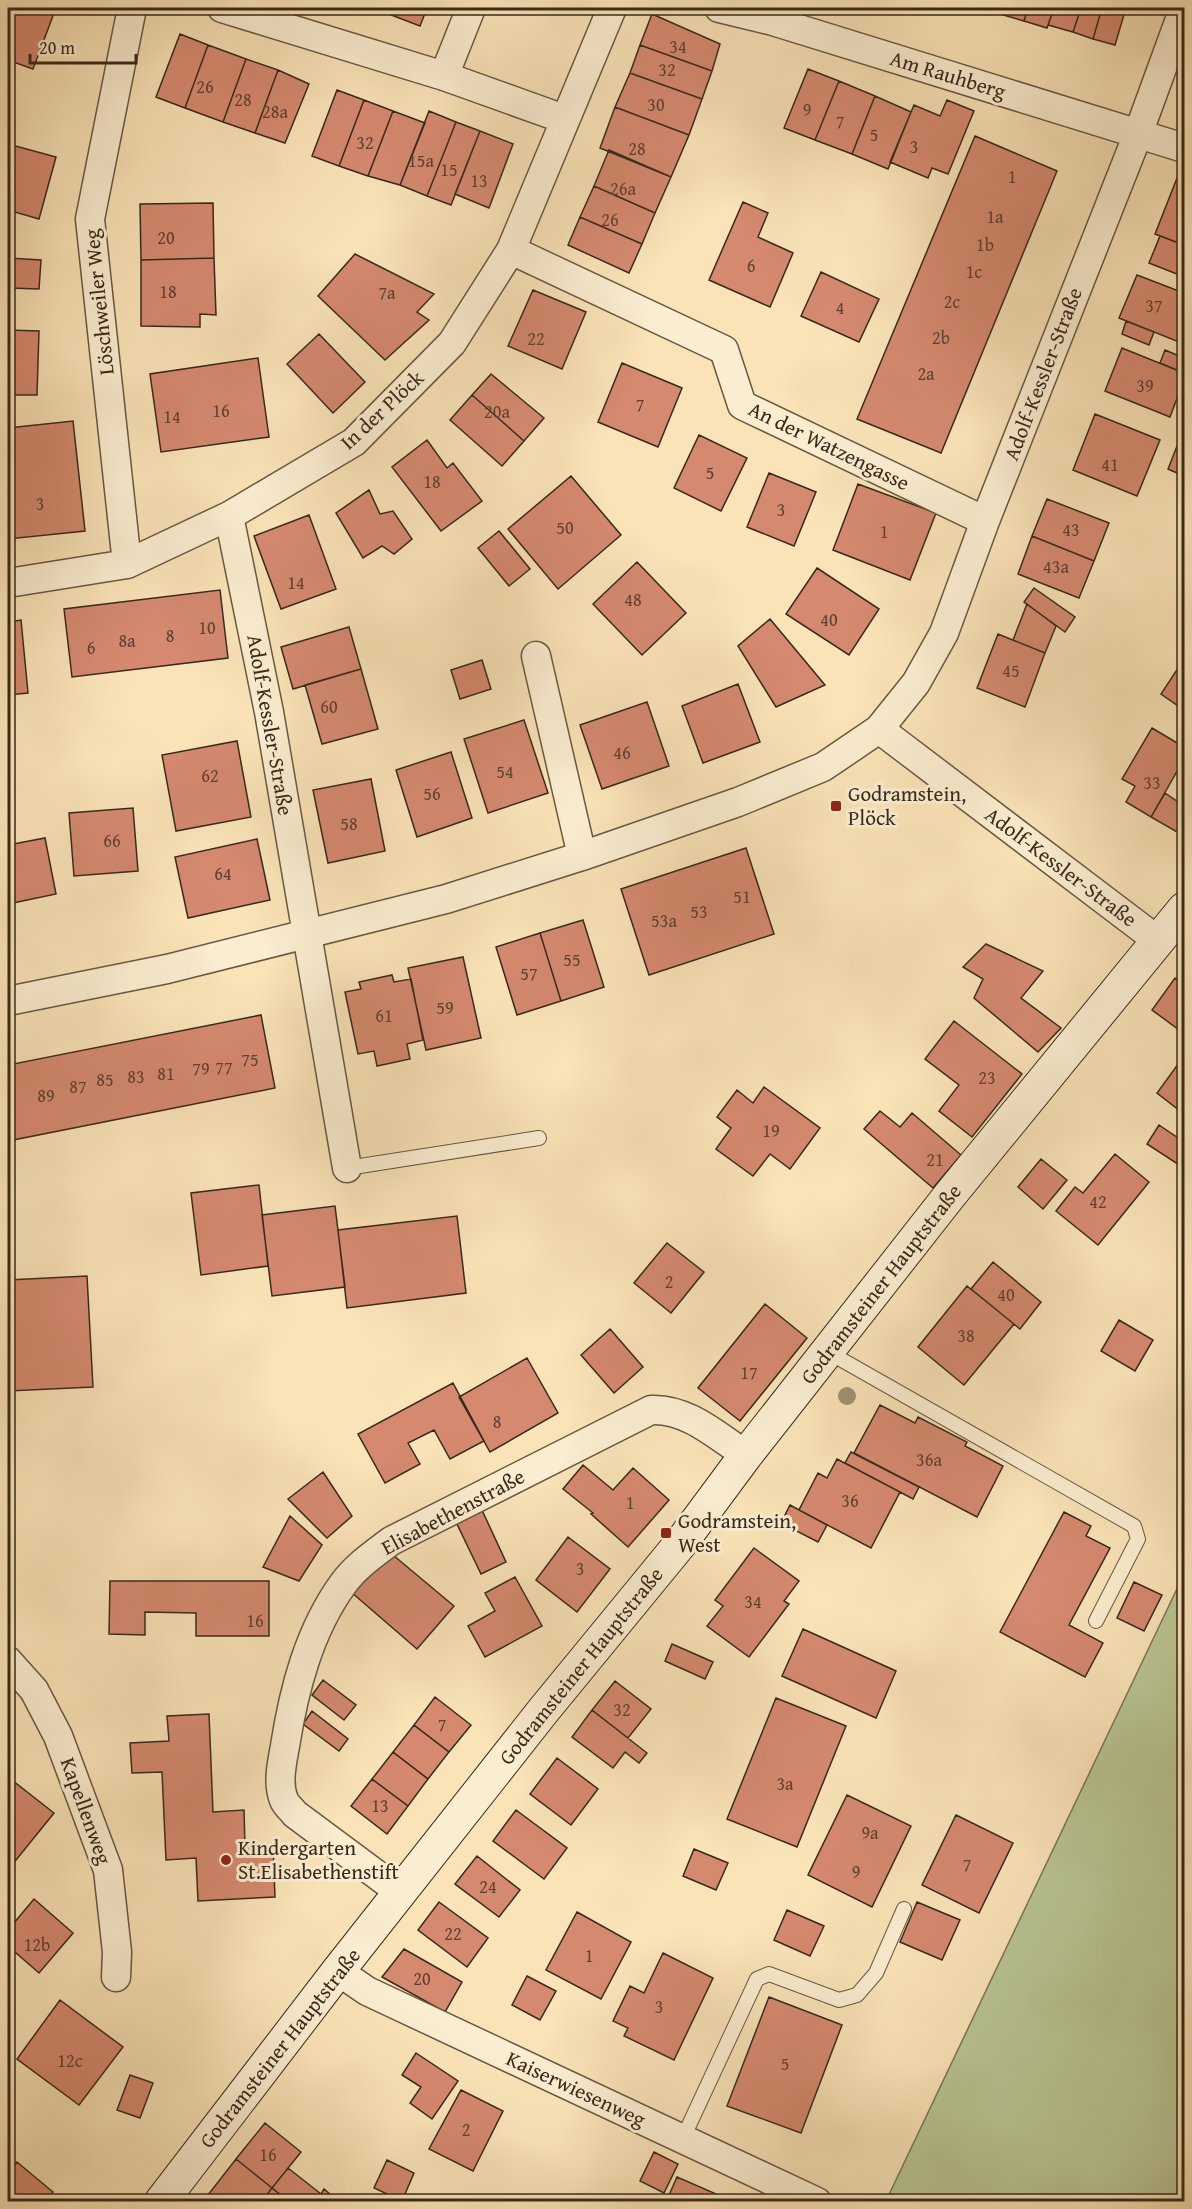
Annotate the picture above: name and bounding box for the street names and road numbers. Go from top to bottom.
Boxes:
street label: Am Rauhberg [886,42,1010,107]
street label: Löschweiler Weg [75,227,122,377]
street label: Adolf-Kessler-Straße [995,283,1090,465]
street label: In der Plöck [333,362,431,457]
street label: An der Watzengasse [744,393,915,498]
street label: Adolf-Kessler-Straße [239,632,302,818]
street label: Adolf-Kessler-Straße [979,799,1144,934]
street label: Godramsteiner Hauptstraße [793,1177,969,1390]
street label: Elisabethenstraße [375,1461,530,1562]
street label: Godramsteiner Hauptstraße [491,1560,670,1771]
street label: Kapellenweg [53,1753,120,1869]
street label: Godramsteiner Hauptstraße [192,1941,368,2154]
street label: Kaiserwiesenweg [501,2043,651,2135]

